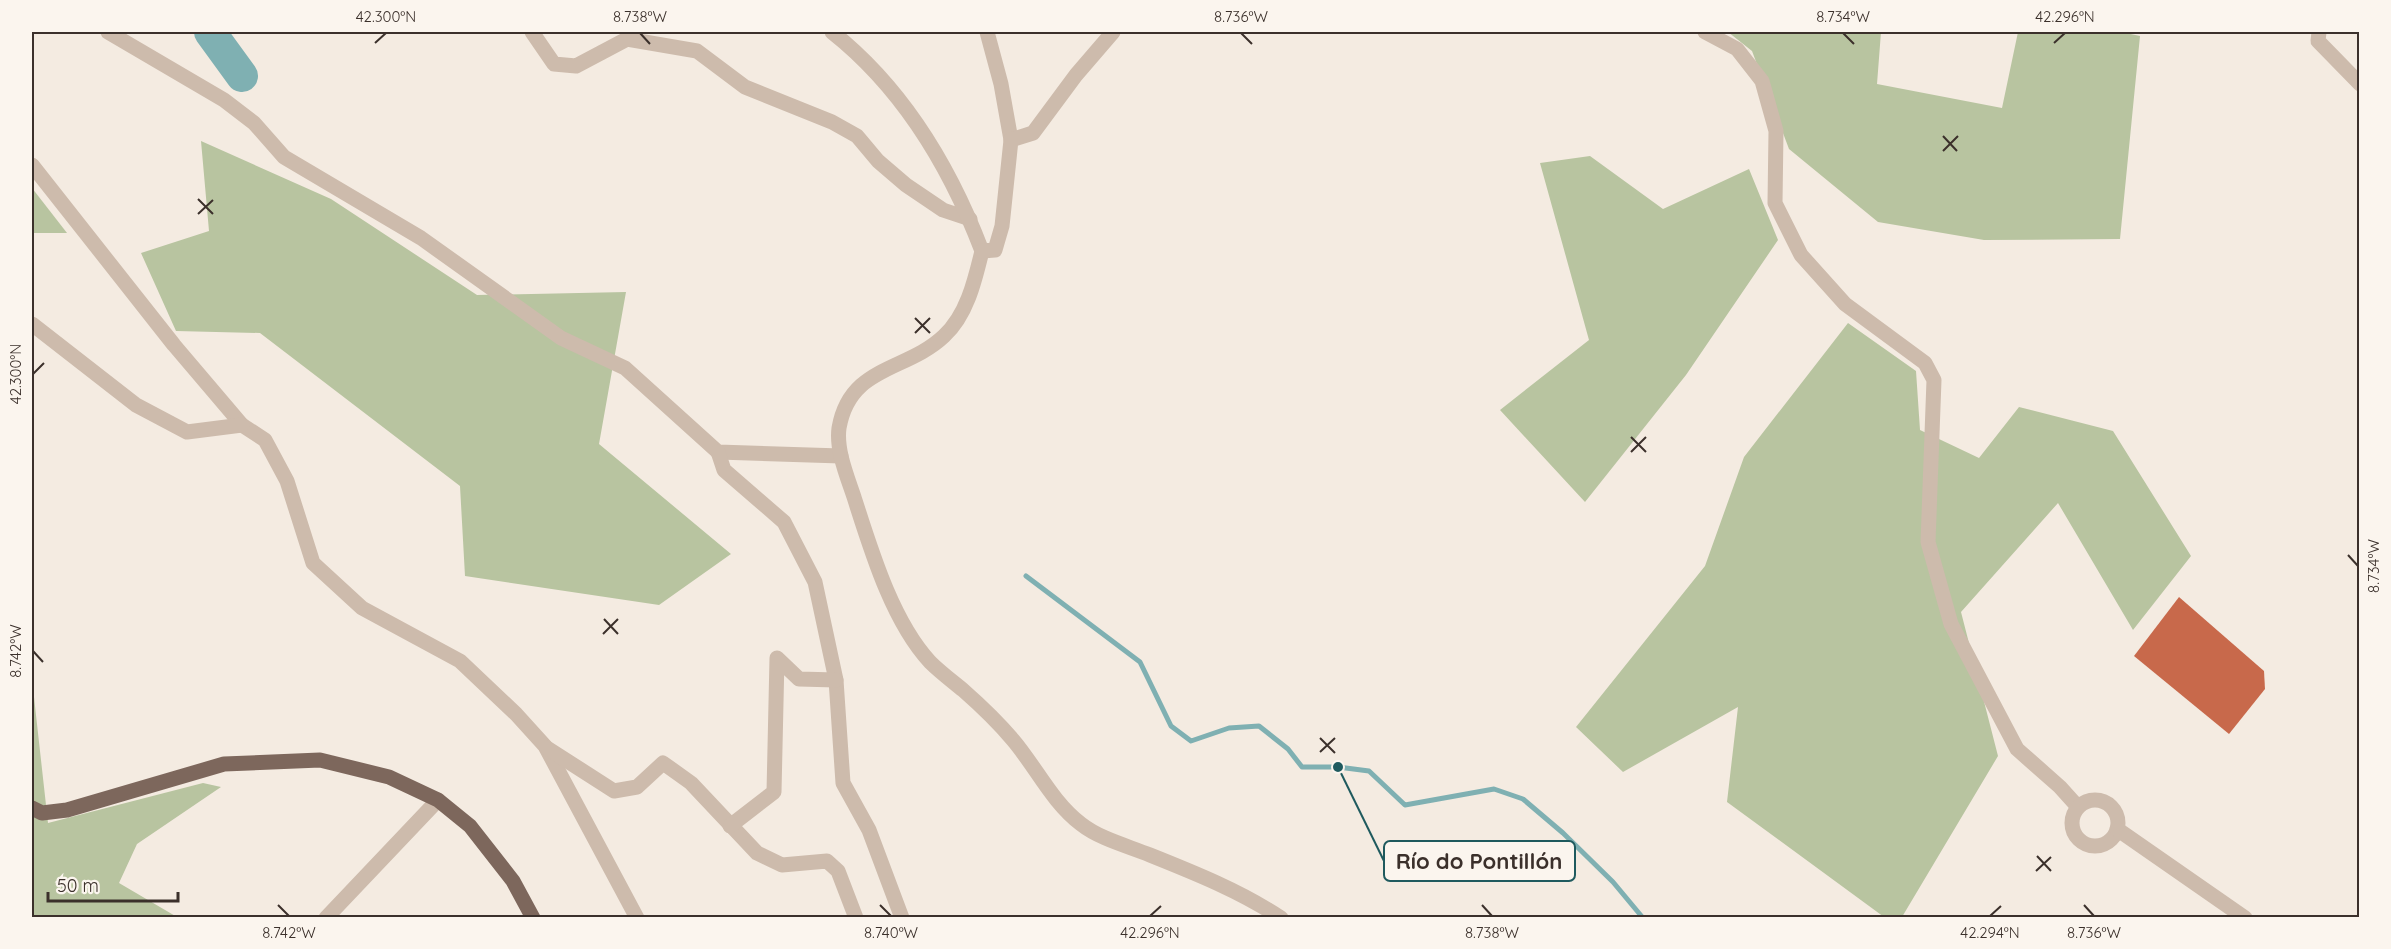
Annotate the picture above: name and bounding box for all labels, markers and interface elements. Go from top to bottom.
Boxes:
text: 42.300°N [356,7,416,26]
text: 8.738°W [613,7,667,26]
text: 8.736°W [1214,7,1268,26]
text: 8.734°W [1816,7,1870,26]
text: 42.296°N [2035,7,2095,26]
text: 42.300°N [6,344,25,404]
text: 8.734°W [2364,539,2383,593]
text: 8.742°W [6,624,25,678]
callout: Río do Pontillón [1384,841,1575,881]
text: Río do Pontillón [1396,847,1562,875]
scale bar [48,865,178,903]
text: 50 m [57,874,99,897]
text: 8.742°W [262,923,316,942]
text: 8.740°W [864,923,919,942]
text: 42.296°N [1120,923,1180,942]
text: 8.738°W [1465,923,1519,942]
text: 42.294°N [1960,923,2020,942]
text: 8.736°W [2067,923,2121,942]

